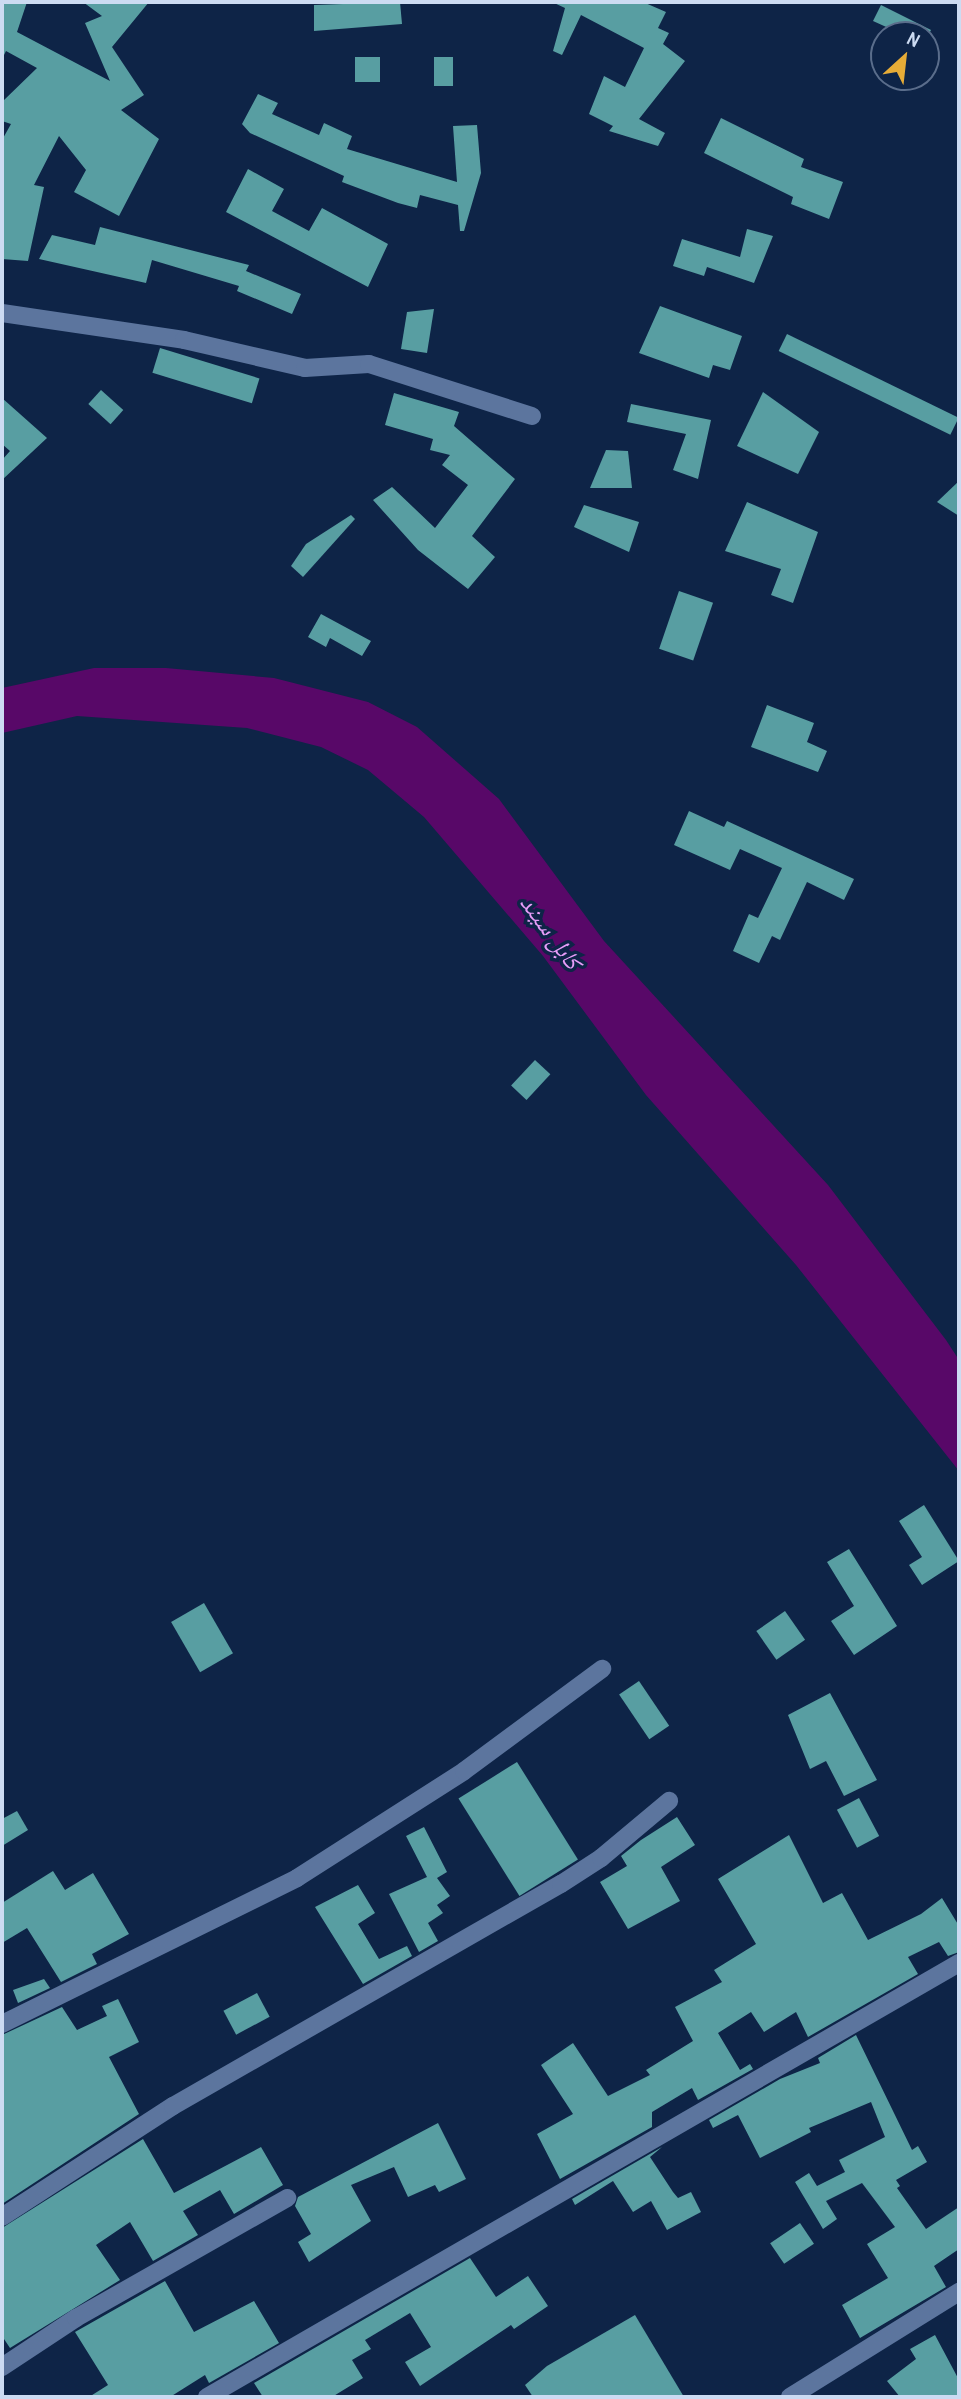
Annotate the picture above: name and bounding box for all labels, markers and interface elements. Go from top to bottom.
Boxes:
north arrow [870,21,940,91]
text: N [903,25,925,53]
water label: کابل سيند [514,889,588,975]

